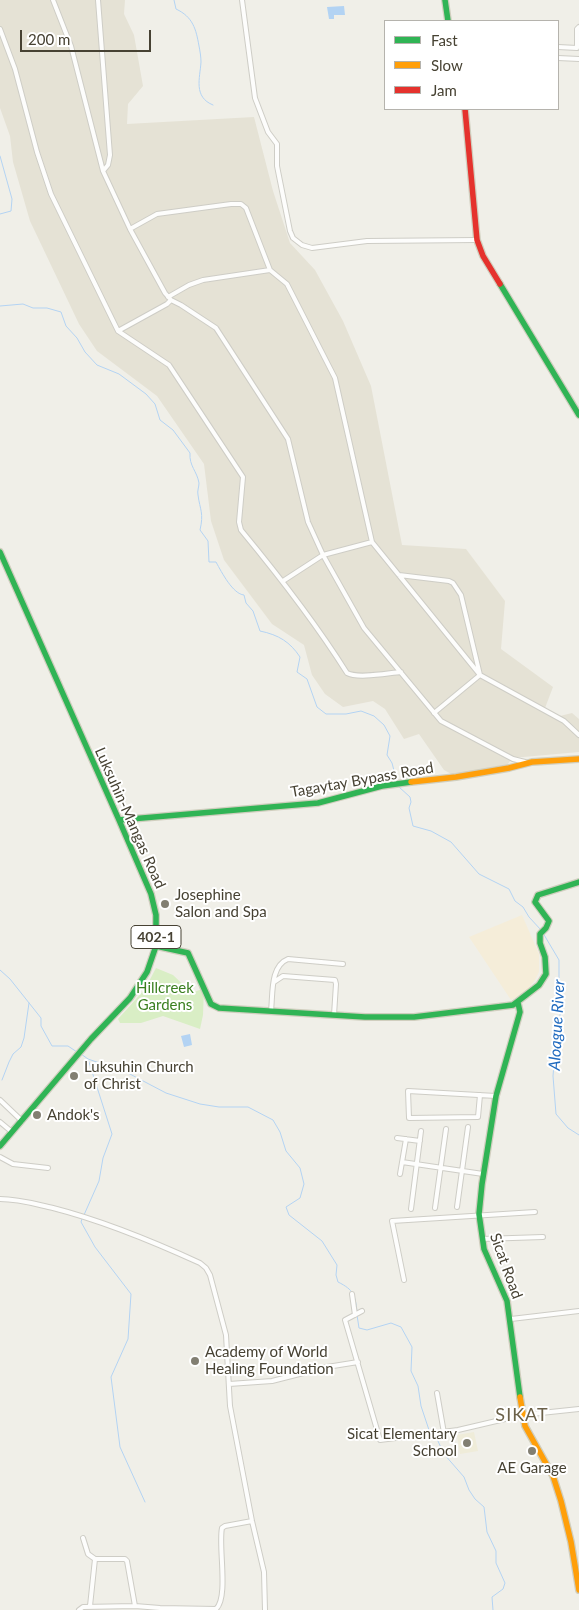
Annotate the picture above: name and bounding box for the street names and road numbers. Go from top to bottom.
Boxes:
street label: Luksuhin-Mangas Road [91,745,169,891]
street label: Tagaytay Bypass Road [289,759,435,801]
road number: 402-1 [131,926,181,949]
street label: Sicat Road [486,1231,526,1301]

